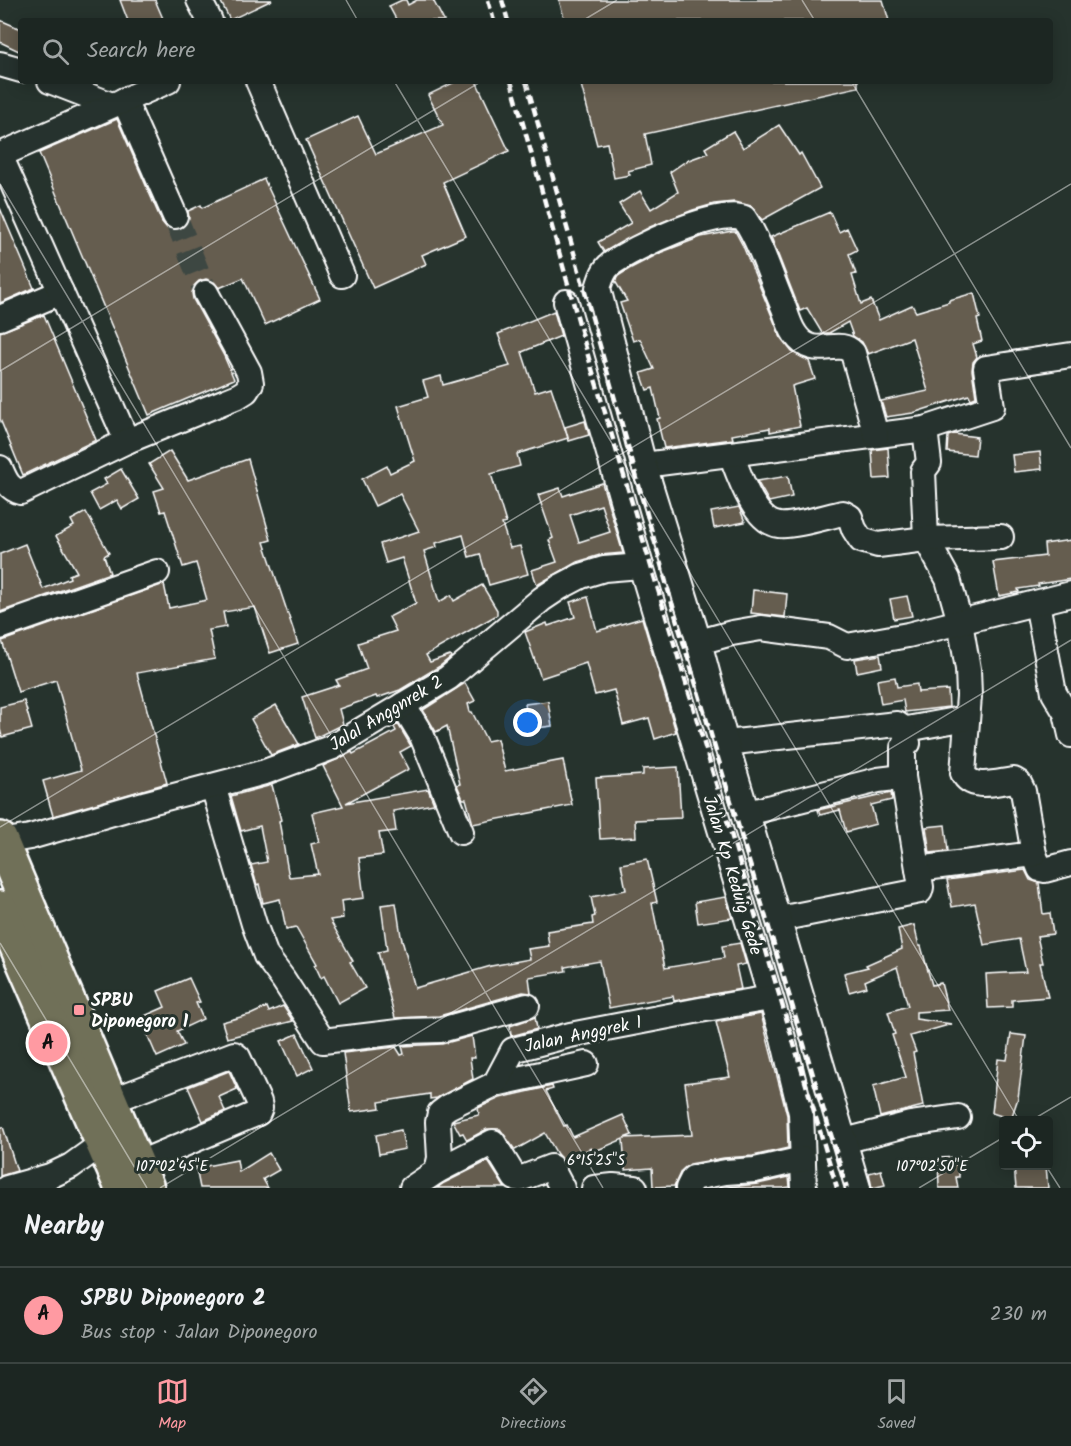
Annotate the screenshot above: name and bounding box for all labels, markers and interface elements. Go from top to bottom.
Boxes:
search box [18,18,1053,84]
text: Search here [87,34,195,69]
icon: search [39,35,72,68]
street label: Jalal Anggnrek 2 [324,669,449,760]
your location [513,708,542,737]
street label: Jalan Kp Keduig Gede [693,792,770,959]
place label: SPBU Diponegoro 1 [91,987,189,1037]
marker: SPBU Diponegoro 1 [72,1003,86,1017]
street label: Jalan Anggrek 1 [522,1009,645,1062]
pin: A [28,1020,68,1066]
map controls [999,1116,1053,1170]
button: locate [999,1116,1053,1170]
text: 6°15'25"S [567,1149,625,1173]
text: 107°02'45"E [136,1155,210,1179]
text: 107°02'50"E [896,1155,969,1179]
text: Nearby [24,1206,104,1248]
text: SPBU Diponegoro 2 [81,1282,266,1317]
text: A [37,1299,50,1331]
text: 230 m [990,1299,1047,1331]
text: Bus stop · Jalan Diponegoro [81,1317,317,1349]
tab: Map [156,1375,189,1436]
tab: Directions [500,1375,566,1436]
tab: Saved [877,1375,915,1436]

